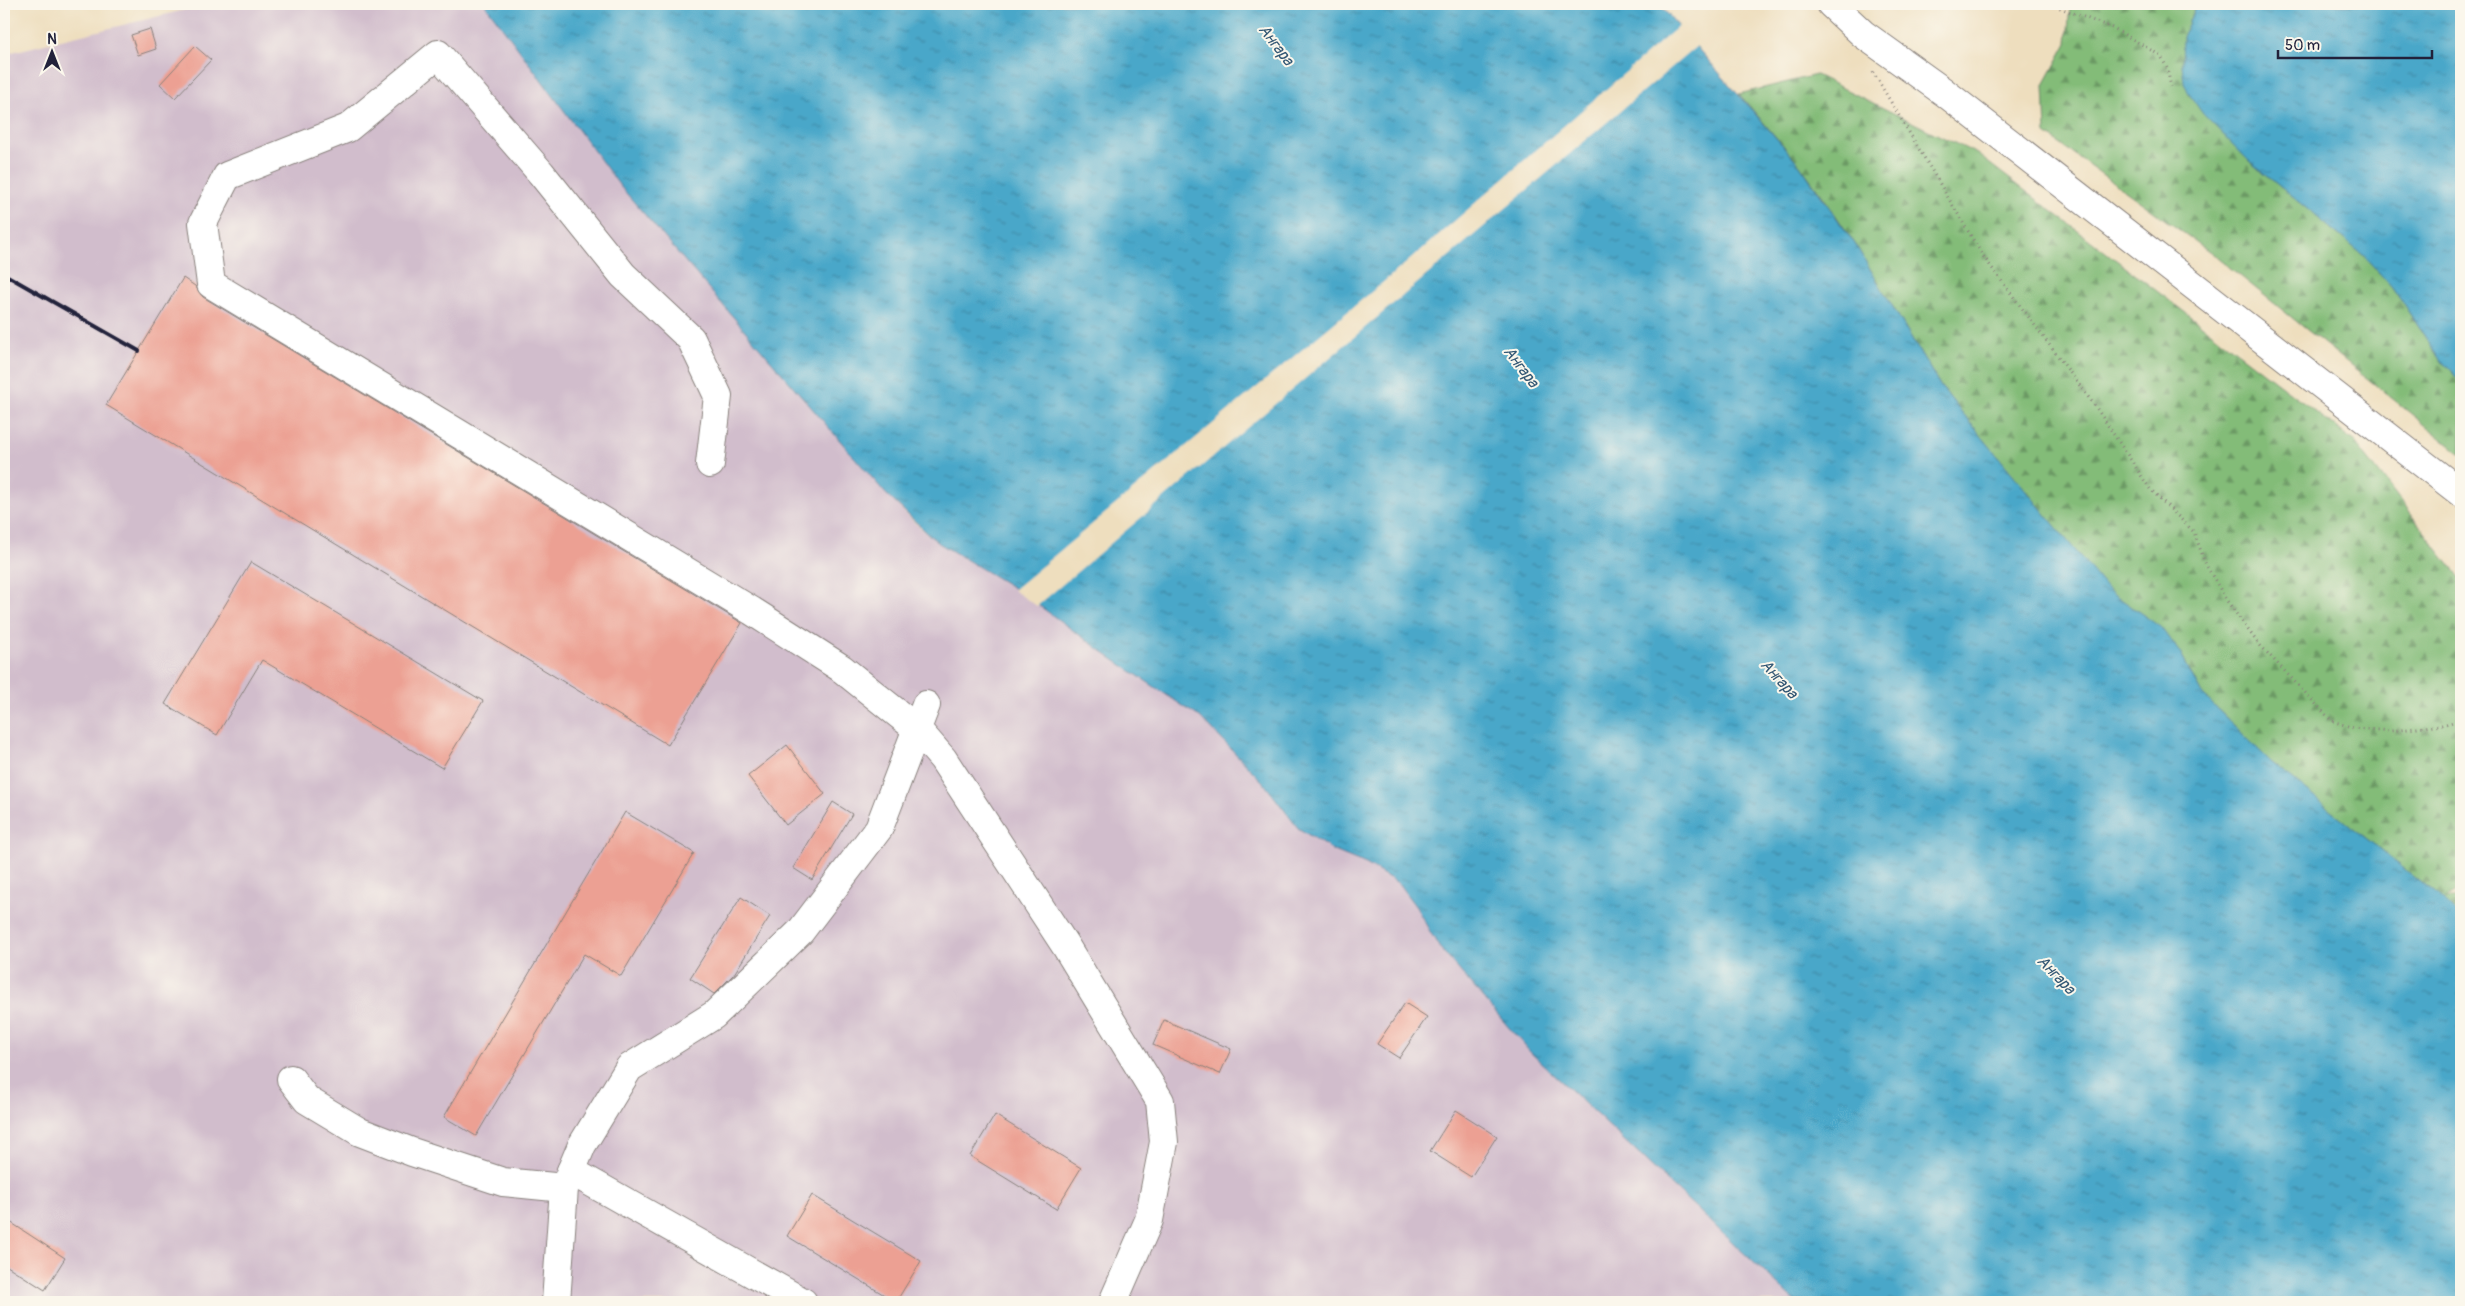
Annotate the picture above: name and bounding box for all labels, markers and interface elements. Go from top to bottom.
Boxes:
water label: Ангара [1254,21,1299,71]
north arrow [28,28,78,78]
scale bar [2278,28,2431,60]
text: N [47,31,57,48]
text: 50 m [2285,36,2320,55]
water label: Ангара [1499,343,1544,393]
water label: Ангара [1756,655,1803,704]
water label: Ангара [2033,951,2080,1000]

